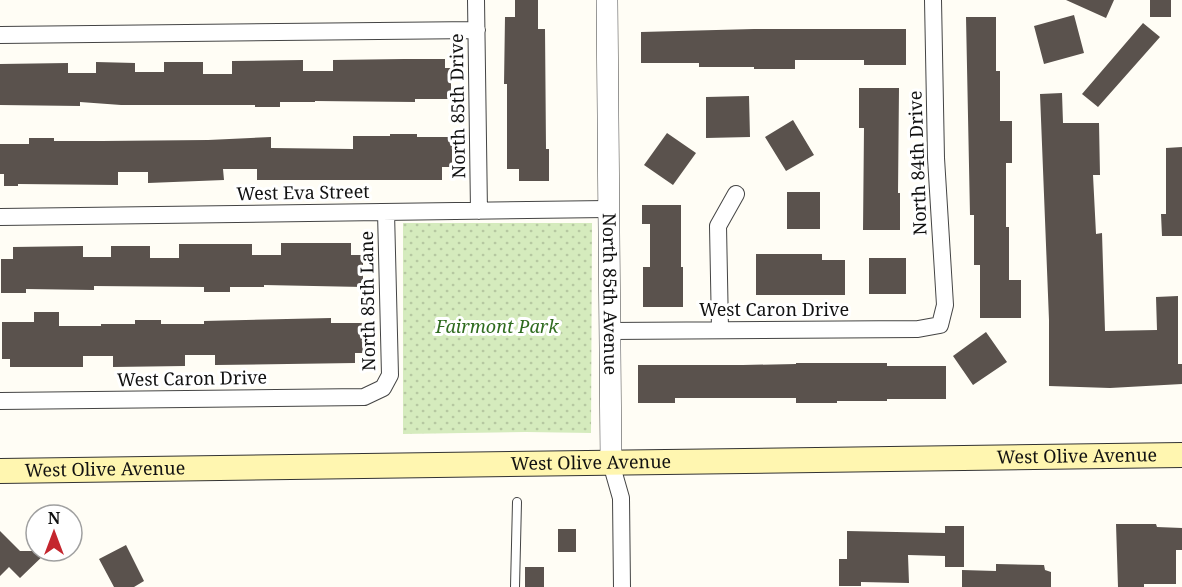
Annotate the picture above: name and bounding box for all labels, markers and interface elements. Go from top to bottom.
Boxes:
street label: North 85th Drive [444,33,470,179]
street label: North 84th Drive [902,90,932,236]
street label: West Eva Street [236,179,370,205]
street label: North 85th Avenue [598,213,623,375]
street label: North 85th Lane [354,231,380,371]
street label: West Caron Drive [699,297,849,321]
park label: Fairmont Park [434,314,559,338]
street label: West Caron Drive [117,365,267,391]
street label: West Olive Avenue [996,442,1157,469]
street label: West Olive Avenue [511,449,671,475]
street label: West Olive Avenue [25,455,185,482]
north arrow [24,503,84,563]
text: N [48,507,61,529]

